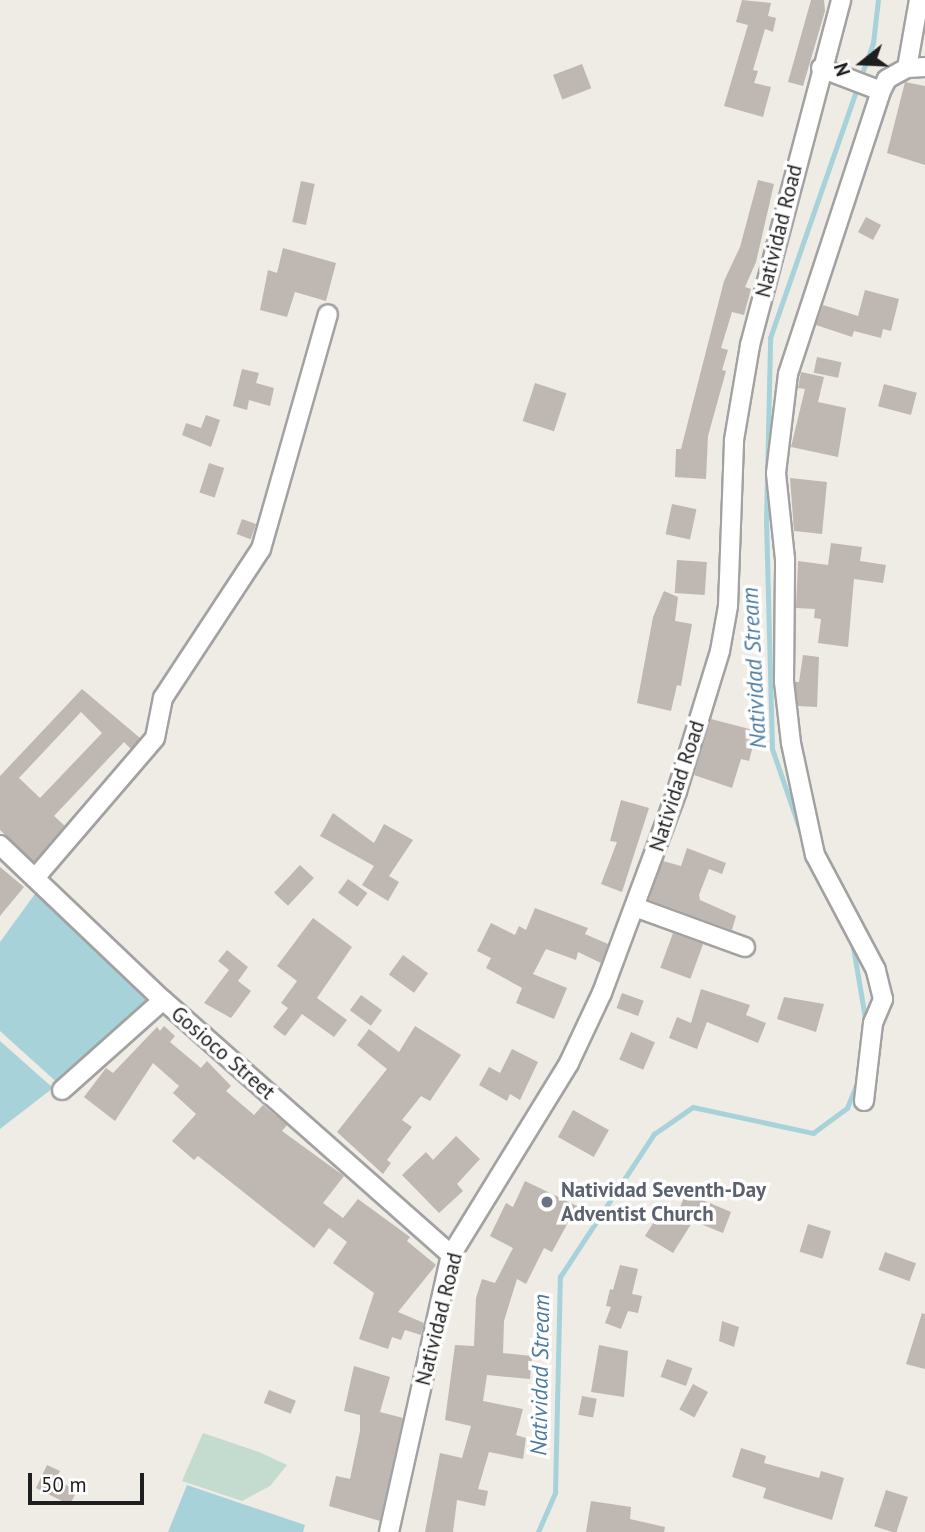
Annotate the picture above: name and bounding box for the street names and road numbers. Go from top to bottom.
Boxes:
street label: Natividad Road [750,162,808,300]
street label: Natividad Road [644,717,710,855]
street label: Gosioco Street [166,1001,280,1105]
street label: Natividad Road [410,1250,468,1388]

